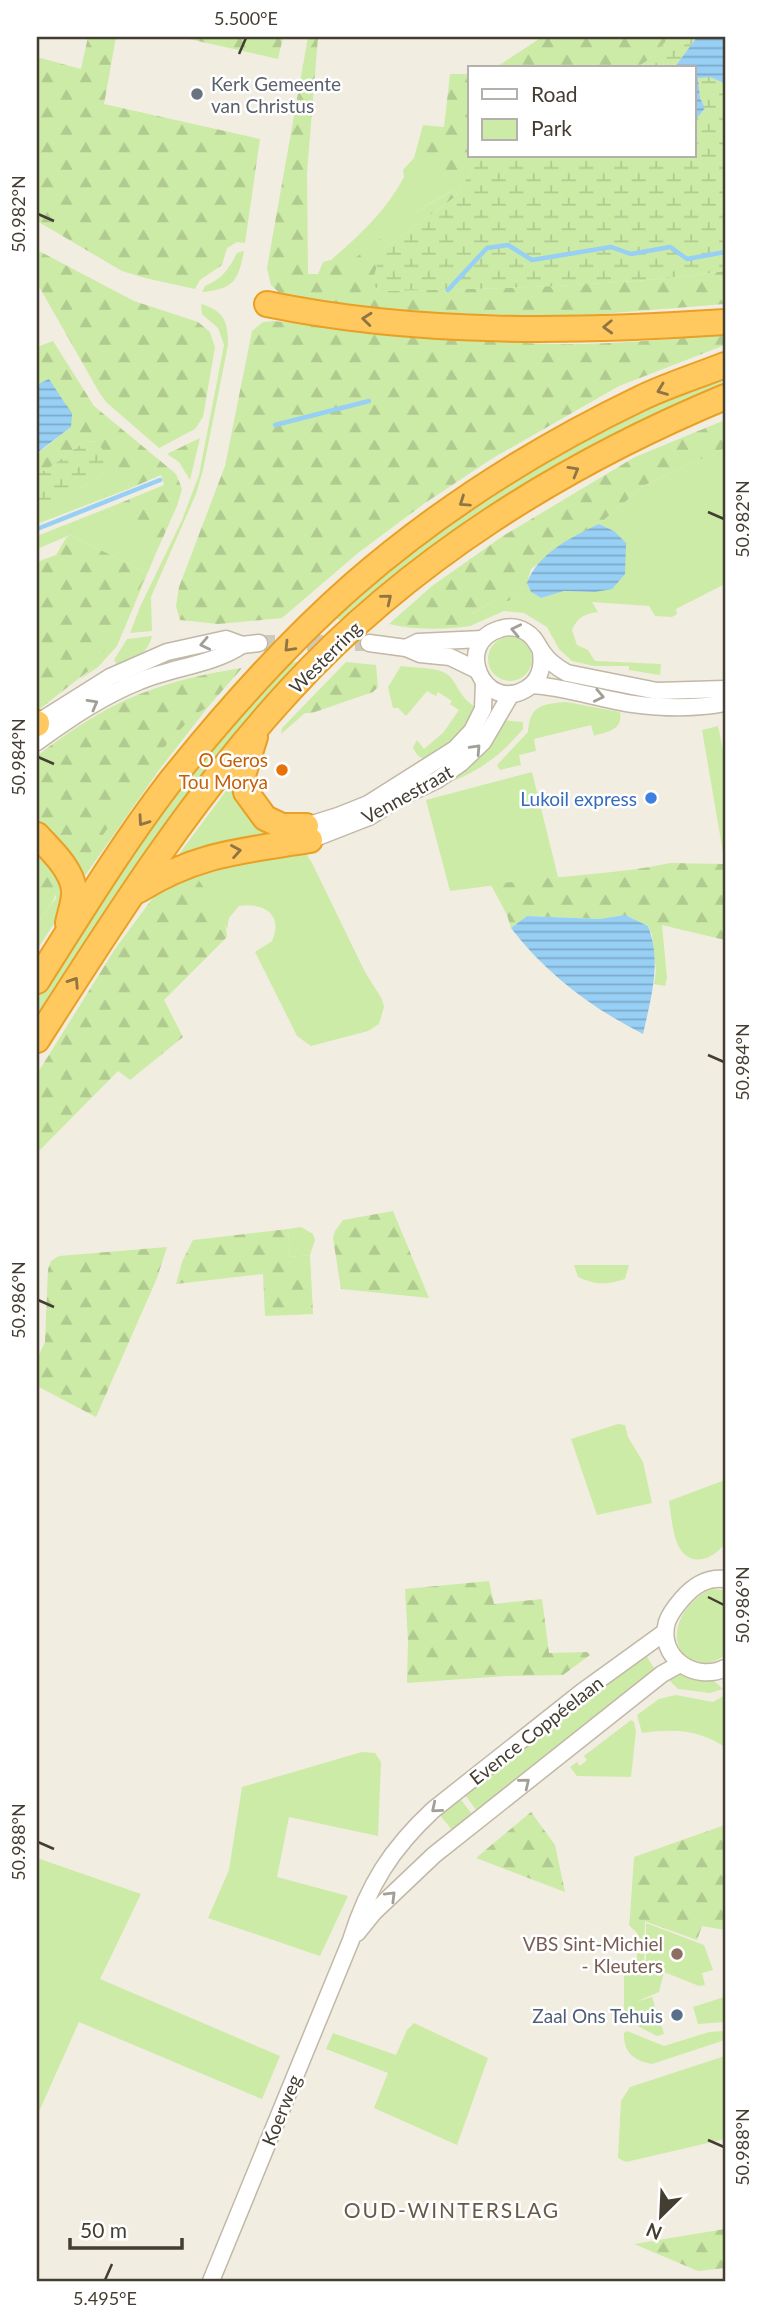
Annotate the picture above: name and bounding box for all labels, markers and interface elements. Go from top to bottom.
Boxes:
text: 5.500°E [214,7,278,29]
legend [468,66,696,158]
place label: Kerk Gemeente van Christus [211,72,341,117]
text: Road [531,81,578,106]
marker: Kerk Gemeente van Christus [189,86,205,102]
text: Park [531,115,572,140]
text: 50.982°N [7,175,29,253]
one-way arrow [361,311,373,326]
one-way arrow [602,319,613,335]
one-way arrow [656,381,668,395]
one-way arrow [566,466,579,479]
text: 50.982°N [731,480,753,558]
one-way arrow [459,494,472,506]
one-way arrow [379,595,391,608]
street label: Westerring [284,616,366,698]
one-way arrow [510,623,522,638]
one-way arrow [199,635,211,650]
one-way arrow [285,639,298,652]
one-way arrow [593,688,605,703]
one-way arrow [86,699,99,712]
text: 50.984°N [7,718,29,796]
one-way arrow [467,744,480,757]
place label: O Geros Tou Morya [179,748,268,793]
street label: Vennestraat [358,760,457,828]
marker: O Geros Tou Morya [274,762,290,778]
place label: Lukoil express [520,787,637,810]
marker: Lukoil express [643,790,659,806]
one-way arrow [139,813,151,826]
one-way arrow [230,844,242,859]
one-way arrow [65,977,78,990]
text: 50.984°N [731,1023,753,1101]
text: 50.986°N [7,1261,29,1339]
text: 50.986°N [731,1566,753,1644]
street label: Evence Coppéelaan [465,1671,607,1789]
one-way arrow [516,1779,529,1791]
one-way arrow [432,1800,445,1812]
text: 50.988°N [7,1803,29,1881]
one-way arrow [382,1891,395,1904]
place label: VBS Sint-Michiel - Kleuters [523,1932,663,1977]
marker: VBS Sint-Michiel - Kleuters [669,1946,685,1962]
place label: Zaal Ons Tehuis [532,2004,663,2027]
marker: Zaal Ons Tehuis [669,2007,685,2023]
street label: Koerweg [256,2071,306,2149]
text: 50.988°N [731,2108,753,2186]
north arrow [626,2182,696,2252]
district label: OUD-WINTERSLAG [344,2197,560,2222]
scale bar [70,2206,182,2250]
text: 50 m [80,2217,127,2242]
text: N [643,2219,665,2245]
text: 5.495°E [73,2287,137,2309]

